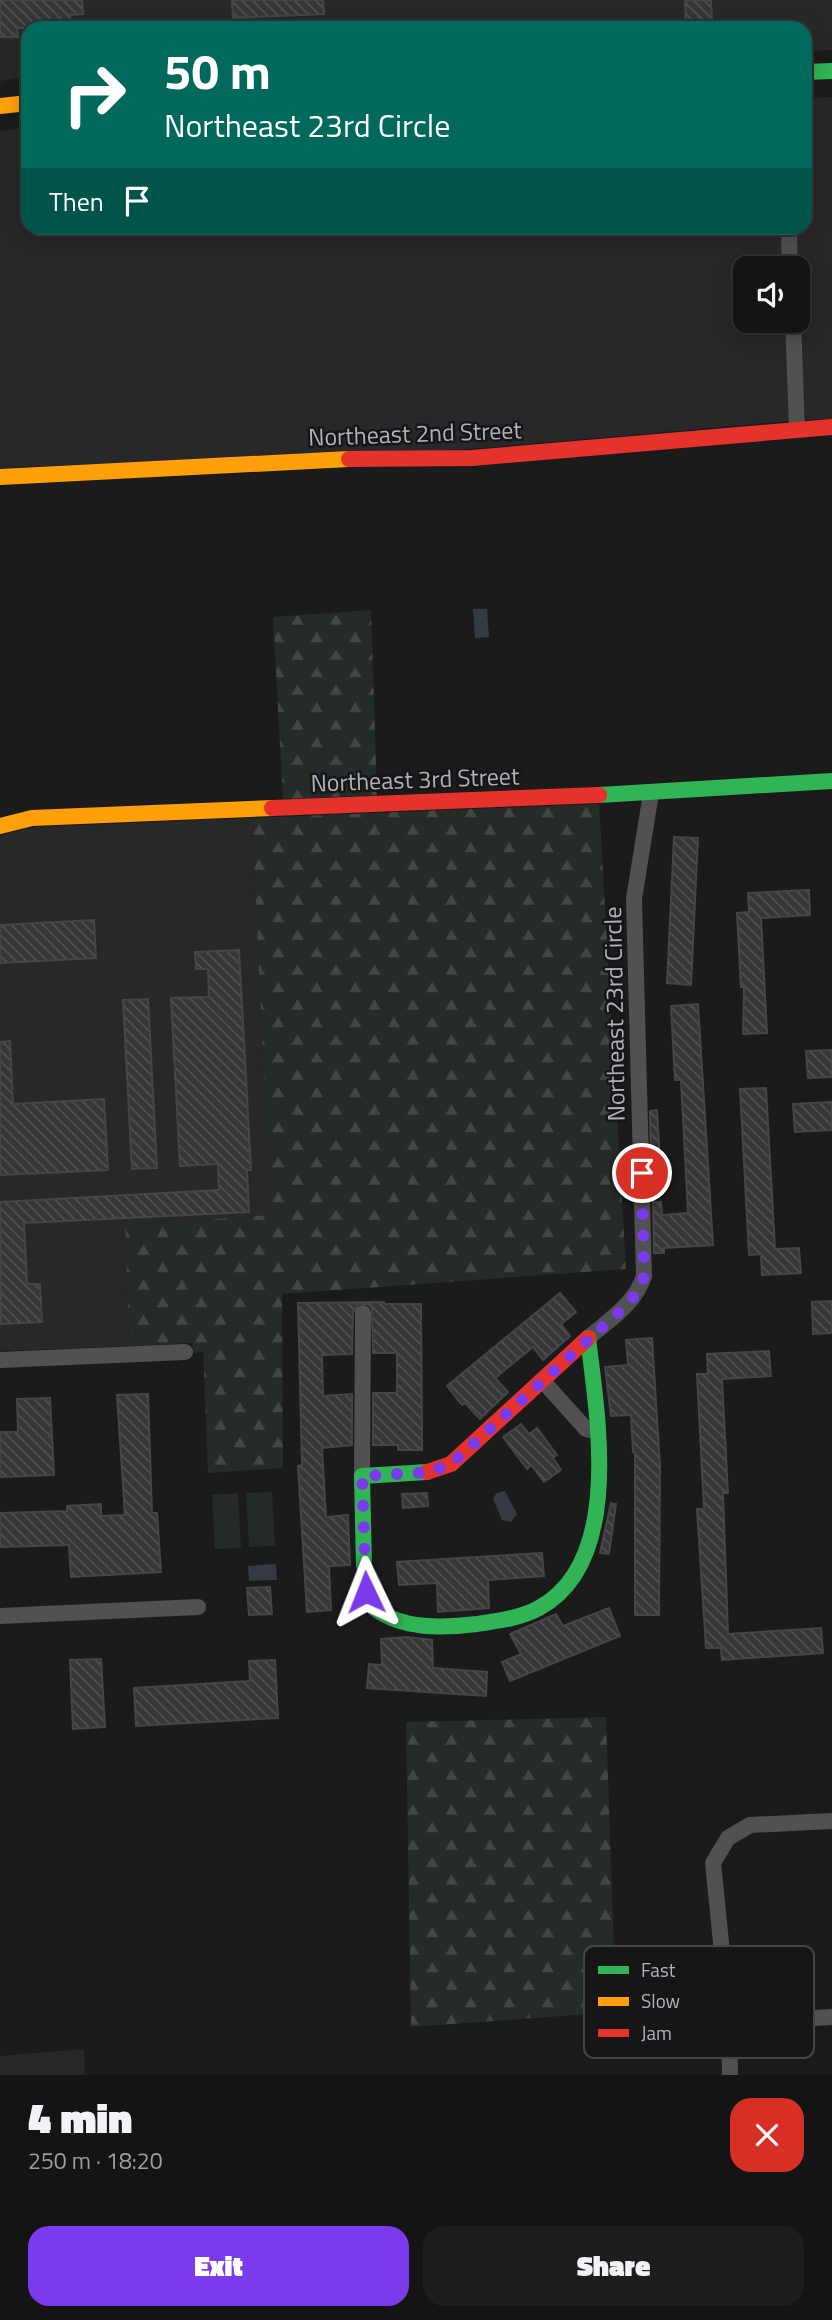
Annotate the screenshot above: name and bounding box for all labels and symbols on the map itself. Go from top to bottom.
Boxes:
street label: Northeast 2nd Street [308,411,523,455]
street label: Northeast 3rd Street [310,757,520,801]
street label: Northeast 23rd Circle [594,906,634,1122]
pin [612,1143,672,1203]
position arrow [329,1555,403,1629]
legend [584,1946,814,2058]
text: Fast [641,1955,676,1984]
text: Slow [641,1986,680,2015]
text: Jam [641,2018,672,2047]

